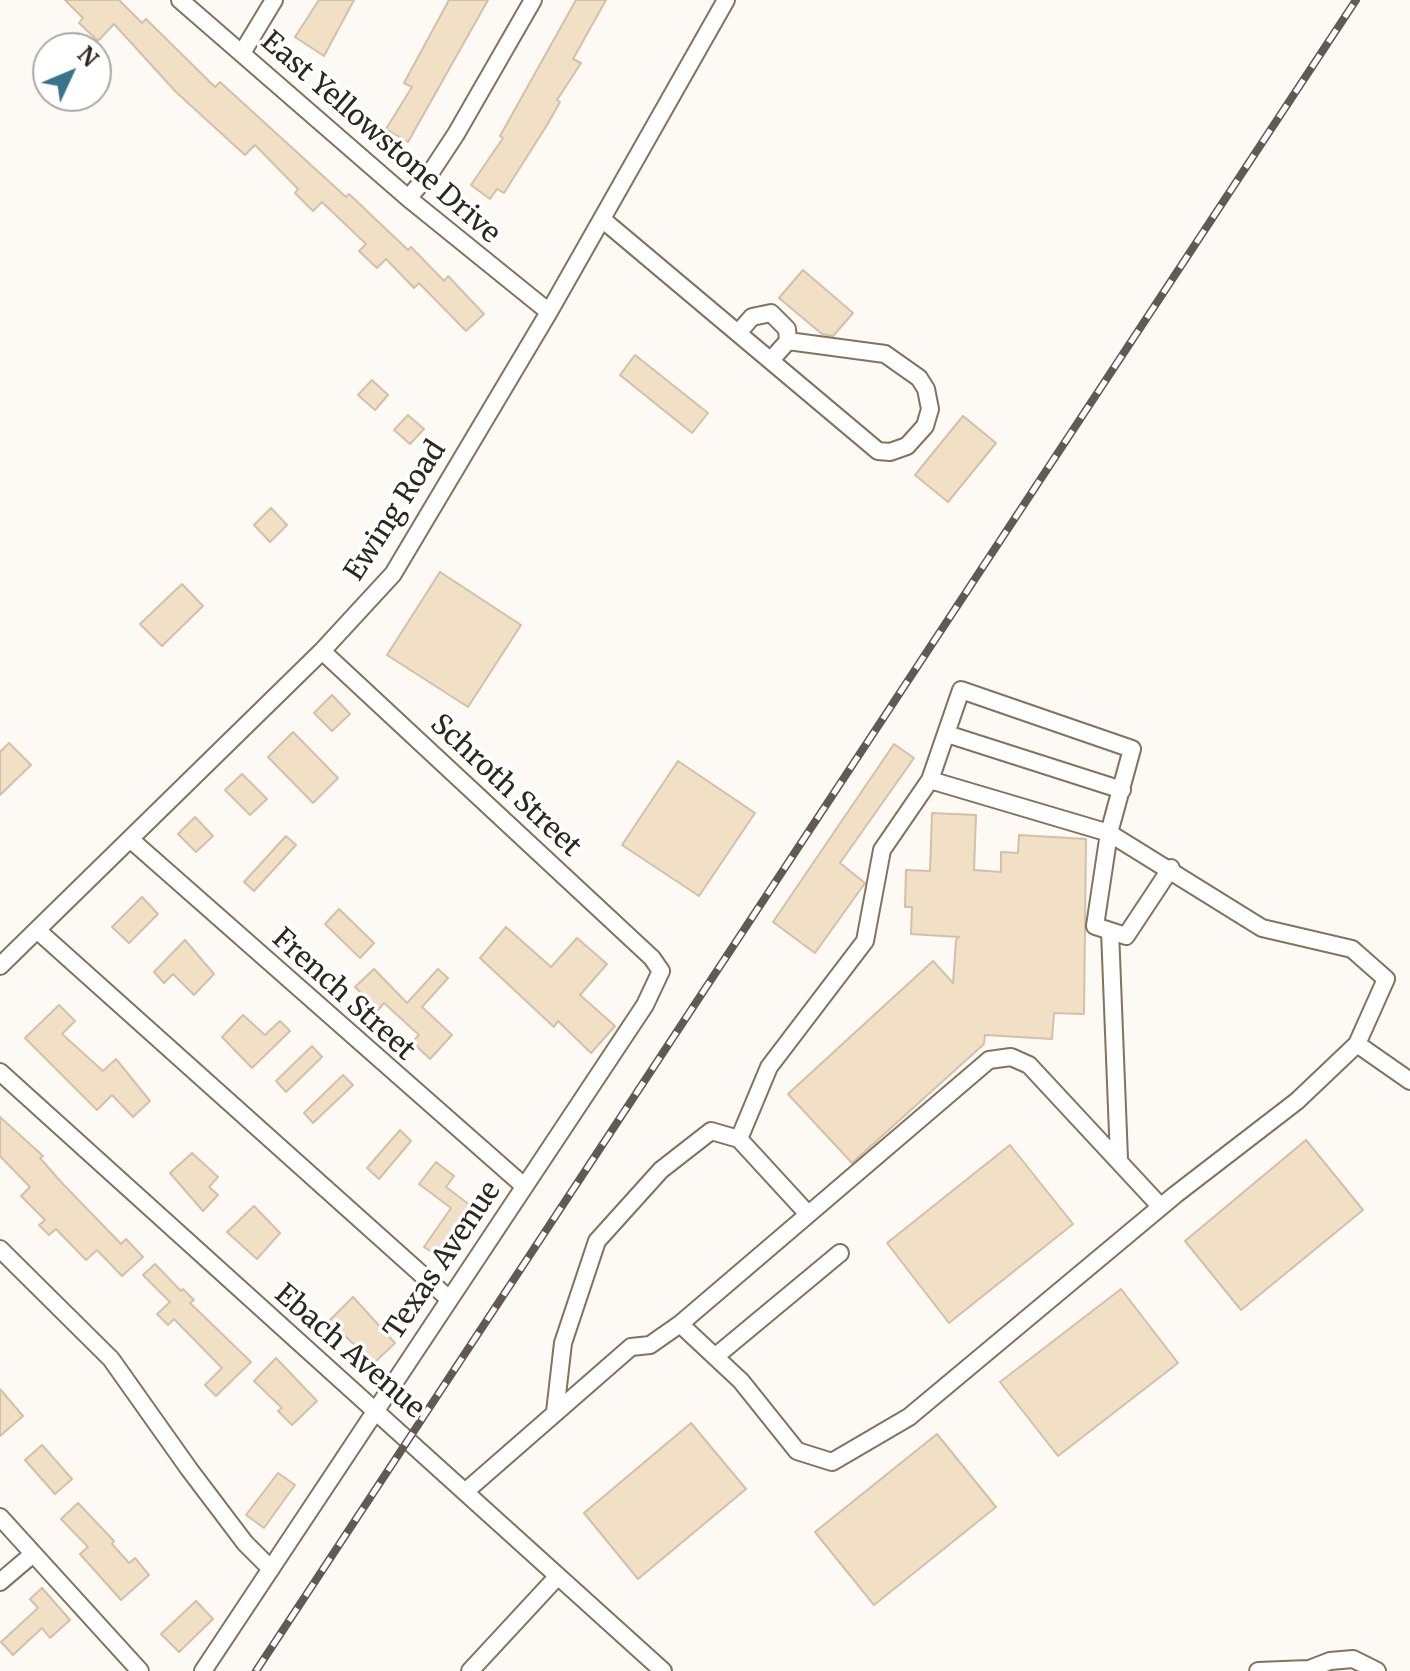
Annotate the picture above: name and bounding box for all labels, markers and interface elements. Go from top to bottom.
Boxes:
street label: East Yellowstone Drive [254,25,506,251]
north arrow [32,32,112,112]
text: N [72,41,104,73]
street label: Ewing Road [338,435,454,587]
street label: Schroth Street [423,708,587,864]
street label: French Street [265,922,421,1068]
street label: Texas Avenue [378,1175,508,1347]
street label: Ebach Avenue [267,1278,431,1426]

